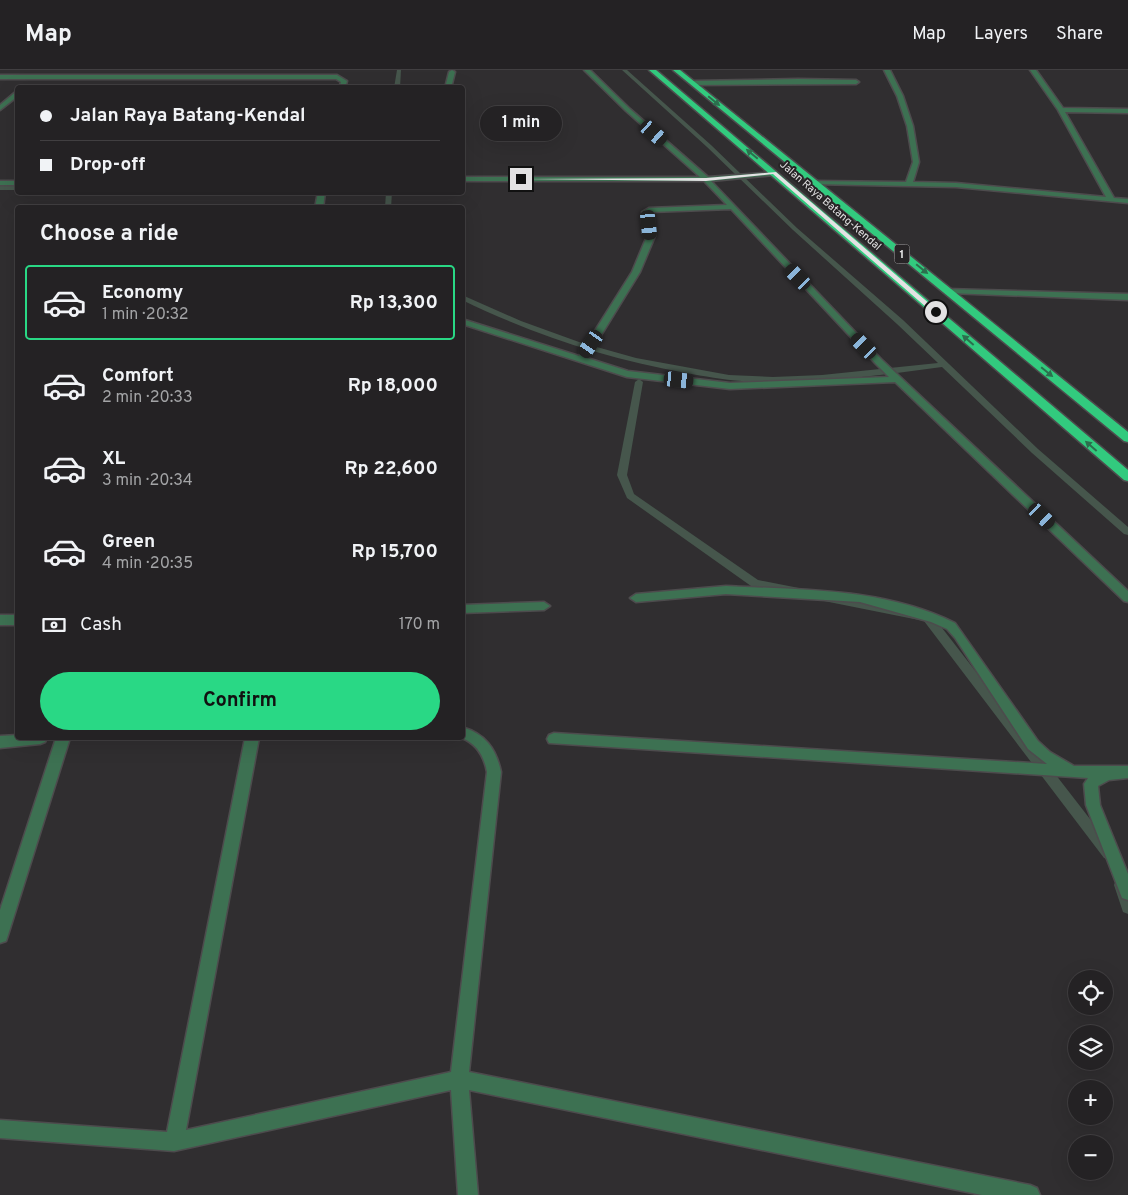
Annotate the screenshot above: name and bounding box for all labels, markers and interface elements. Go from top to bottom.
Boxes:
text: Map [25,20,72,50]
text: Map [912,23,946,46]
text: Layers [974,23,1028,46]
text: Share [1056,23,1103,46]
one-way arrow [707,95,720,106]
text: Jalan Raya Batang-Kendal [70,104,306,128]
callout: 1 min [480,106,562,142]
text: 1 min [502,113,540,133]
car [637,117,670,149]
one-way arrow [745,148,758,159]
text: Drop-off [70,153,145,177]
street label: Jalan Raya Batang-Kendal [777,158,884,254]
route end [510,168,532,190]
car [639,209,658,241]
text: Choose a ride [40,221,178,248]
road number: 1 [894,244,910,263]
car [782,261,813,293]
one-way arrow [915,264,928,275]
icon: car [42,280,87,325]
text: Economy [102,281,183,305]
text: Rp 13,300 [350,291,438,315]
route start [925,301,947,323]
text: 1 min · 20:32 [102,305,189,325]
car [576,327,605,361]
car [848,330,879,362]
one-way arrow [962,334,975,345]
icon: car [42,363,87,408]
text: Comfort [102,364,174,388]
one-way arrow [1041,366,1053,378]
car [663,371,694,389]
text: Rp 18,000 [348,374,438,398]
text: 2 min · 20:33 [102,388,193,408]
one-way arrow [1085,440,1098,451]
icon: car [42,446,87,491]
text: XL [102,447,125,471]
text: Rp 22,600 [344,457,438,481]
text: 3 min · 20:34 [102,471,193,491]
car [1025,500,1058,532]
icon: car [42,529,87,574]
text: Green [102,530,155,554]
text: Rp 15,700 [352,540,438,564]
text: 4 min · 20:35 [102,554,193,574]
icon: cash [40,611,68,639]
text: Cash [80,613,122,637]
text: 170 m [399,615,440,635]
button: Confirm [40,672,440,730]
map controls [1068,970,1113,1180]
button: locate [1068,970,1113,1015]
button: layers [1068,1025,1113,1070]
button: + [1068,1080,1113,1125]
button: − [1068,1135,1113,1180]

